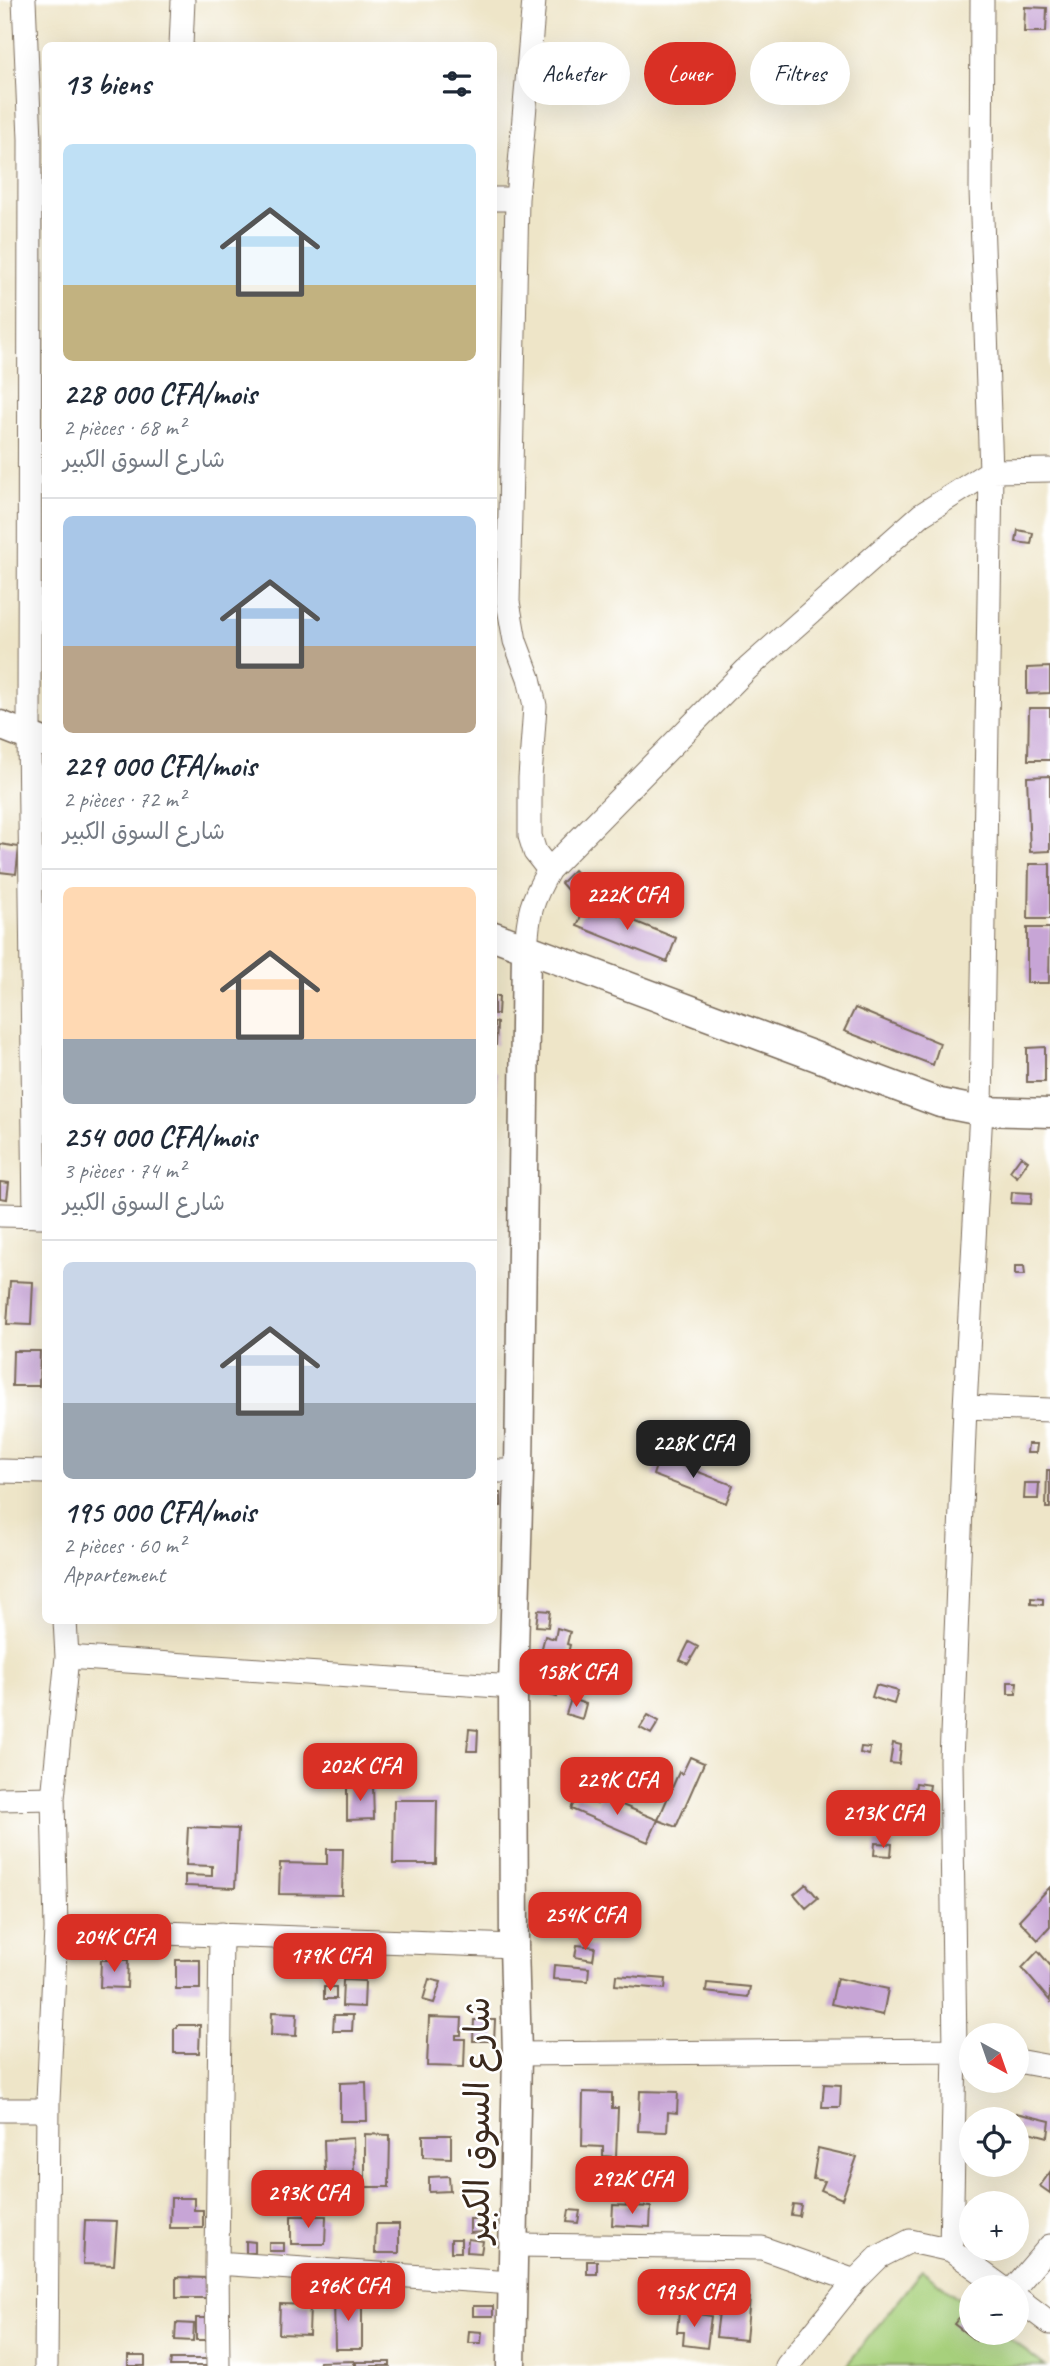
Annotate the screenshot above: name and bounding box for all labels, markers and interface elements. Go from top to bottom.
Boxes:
chip: Acheter [518,42,630,105]
chip: Louer [644,42,736,105]
chip: Filtres [750,42,850,105]
text: 13 biens [63,65,151,103]
icon: filters [438,65,476,103]
icon: home [207,189,333,315]
text: 228 000 CFA/mois [63,375,257,413]
text: 2 pièces · 68 m² [63,413,185,442]
text: شارع السوق الكبير [63,445,225,474]
icon: home [207,561,333,687]
text: 229 000 CFA/mois [63,747,256,785]
text: 2 pièces · 72 m² [63,785,185,814]
text: شارع السوق الكبير [63,817,225,846]
pin: 222K CFA [555,872,699,932]
text: 222K CFA [586,880,668,909]
icon: home [207,932,333,1058]
text: 254 000 CFA/mois [63,1118,256,1156]
text: 3 pièces · 74 m² [63,1156,185,1185]
text: شارع السوق الكبير [63,1188,225,1217]
icon: home [207,1308,333,1434]
pin: 228K CFA [621,1420,765,1480]
text: 228K CFA [652,1428,734,1457]
text: 195 000 CFA/mois [63,1493,256,1531]
text: 2 pièces · 60 m² [63,1531,185,1560]
text: Appartement [63,1560,165,1589]
pin: 158K CFA [504,1650,648,1709]
text: 158K CFA [535,1657,617,1686]
pin: 202K CFA [288,1744,432,1803]
text: 202K CFA [319,1751,401,1780]
pin: 229K CFA [545,1758,689,1817]
text: 229K CFA [576,1765,658,1794]
pin: 213K CFA [811,1790,955,1850]
text: 213K CFA [842,1798,924,1827]
pin: 254K CFA [513,1892,657,1952]
text: 254K CFA [544,1900,626,1929]
pin: 204K CFA [42,1914,186,1974]
text: 204K CFA [73,1922,155,1951]
pin: 179K CFA [258,1934,402,1993]
text: 179K CFA [289,1941,371,1970]
street label: شارع السوق الكبير [455,1997,502,2246]
north arrow [959,2023,1029,2093]
map controls [959,2023,1029,2345]
button: locate [959,2107,1029,2177]
pin: 292K CFA [560,2156,704,2216]
text: 292K CFA [591,2164,673,2193]
pin: 293K CFA [236,2170,380,2230]
text: 293K CFA [267,2178,349,2207]
button: + [959,2191,1029,2261]
pin: 296K CFA [276,2264,420,2323]
pin: 195K CFA [622,2270,766,2329]
text: 296K CFA [307,2271,389,2300]
button: − [959,2275,1029,2345]
text: 195K CFA [654,2277,734,2306]

